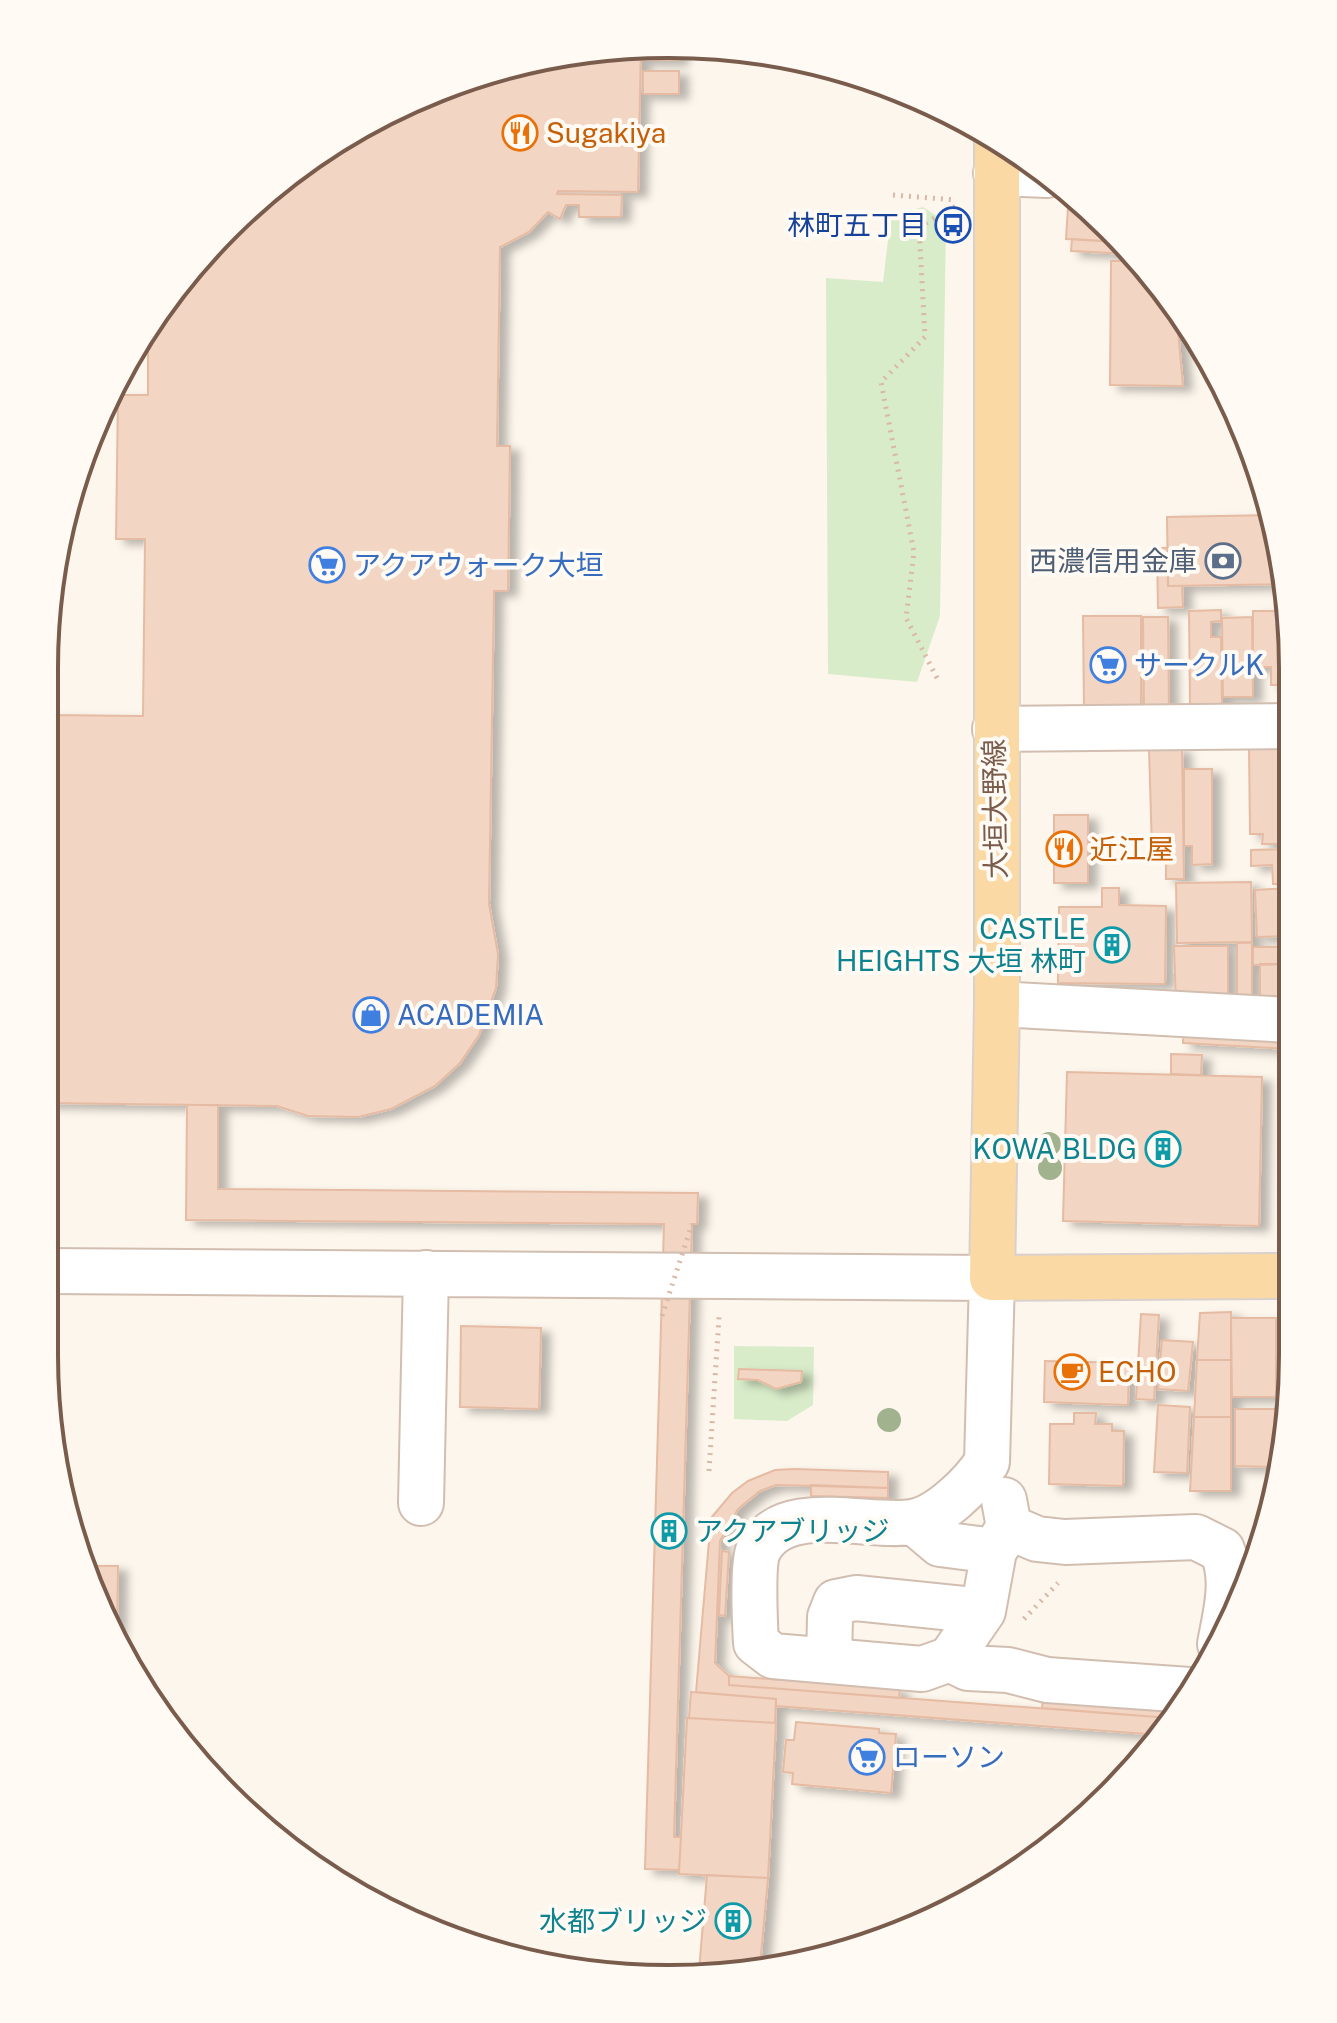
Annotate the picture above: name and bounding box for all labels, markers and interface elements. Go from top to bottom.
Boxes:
restaurant icon: Sugakiya [501,114,539,152]
place label: Sugakiya [546,116,666,149]
bus stop icon: 林町五丁目 [934,206,972,244]
place label: 林町五丁目 [787,208,927,241]
bank icon: 西濃信用金庫 [1204,542,1242,580]
place label: 西濃信用金庫 [1029,544,1197,577]
supermarket icon: アクアウォーク大垣 [308,546,346,584]
place label: アクアウォーク大垣 [353,548,604,581]
supermarket icon: サークルK [1089,646,1127,684]
place label: サークルK [1134,648,1264,681]
street label: 大垣大野線 [977,739,1012,879]
restaurant icon: 近江屋 [1045,830,1083,868]
place label: 近江屋 [1090,832,1174,865]
place label: CASTLE HEIGHTS 大垣 林町 [836,912,1086,977]
building icon: CASTLE HEIGHTS 大垣 林町 [1093,926,1131,964]
shop icon: ACADEMIA [352,996,390,1034]
place label: ACADEMIA [397,998,544,1031]
building icon: KOWA BLDG [1144,1130,1182,1168]
place label: KOWA BLDG [973,1132,1137,1165]
cafe icon: ECHO [1053,1353,1091,1391]
place label: ECHO [1098,1355,1177,1388]
building icon: アクアブリッジ [650,1512,688,1550]
place label: アクアブリッジ [695,1514,890,1547]
supermarket icon: ローソン [848,1738,886,1776]
place label: ローソン [893,1740,1005,1773]
building icon: 水都ブリッジ [714,1902,752,1940]
place label: 水都ブリッジ [539,1904,707,1937]

